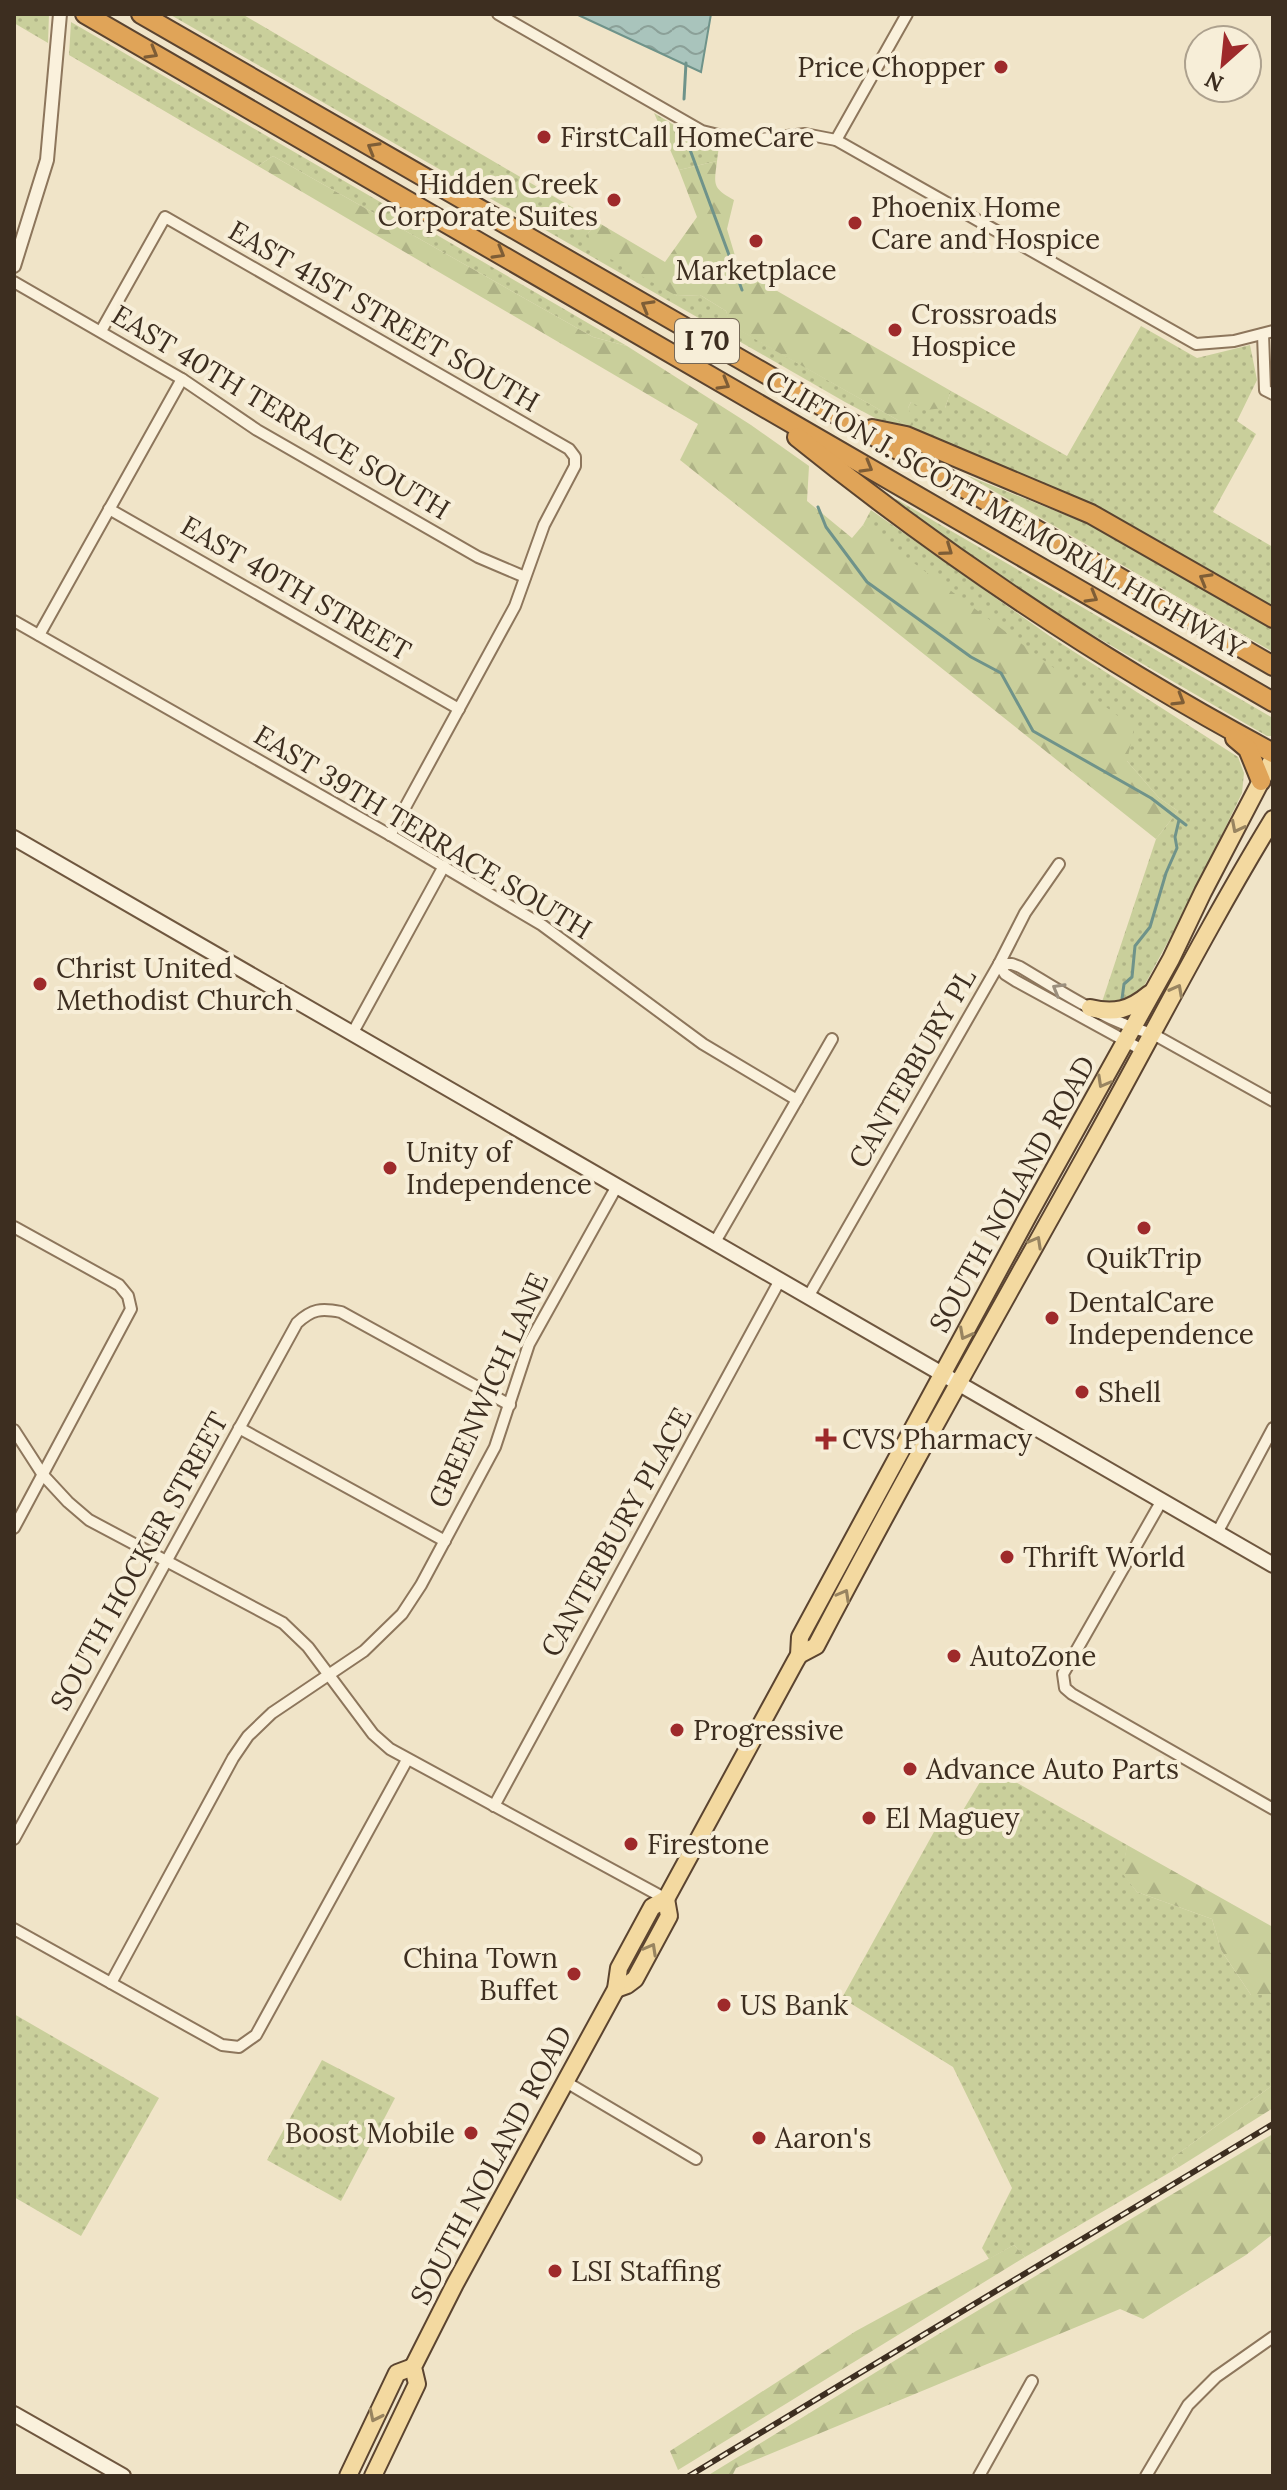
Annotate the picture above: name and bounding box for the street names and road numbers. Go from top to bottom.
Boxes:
street label: EAST 41ST STREET SOUTH [222,212,546,420]
street label: EAST 40TH TERRACE SOUTH [105,297,457,527]
road number: I 70 [675,319,739,363]
street label: CLIFTON J. SCOTT MEMORIAL HIGHWAY [759,362,1252,667]
street label: EAST 40TH STREET [174,507,418,669]
street label: EAST 39TH TERRACE SOUTH [248,717,598,947]
street label: CANTERBURY PL [840,962,984,1174]
street label: SOUTH NOLAND ROAD [921,1049,1103,1339]
street label: GREENWICH LANE [420,1267,556,1513]
street label: CANTERBURY PLACE [532,1401,700,1663]
street label: SOUTH HOCKER STREET [42,1406,236,1716]
street label: SOUTH NOLAND ROAD [402,2019,580,2311]

